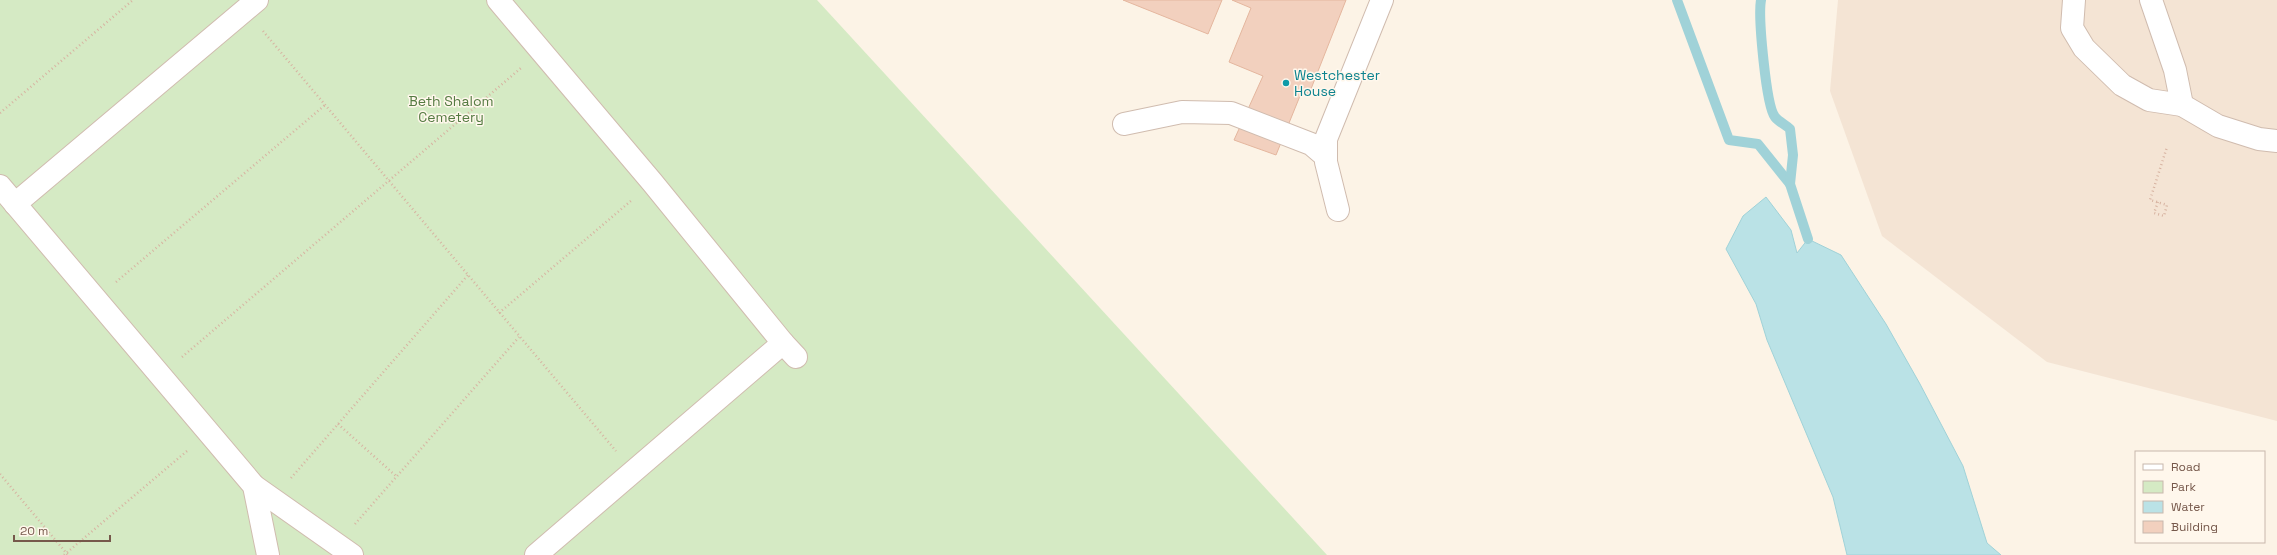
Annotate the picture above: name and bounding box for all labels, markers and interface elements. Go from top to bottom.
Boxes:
place label: Westchester House [1294,66,1380,100]
marker: Westchester House [1281,78,1291,88]
park label: Beth Shalom Cemetery [408,92,494,126]
legend [2135,451,2265,543]
text: Road [2171,459,2200,475]
text: Park [2171,479,2196,495]
text: Water [2171,499,2205,515]
scale bar [14,517,110,543]
text: Building [2171,519,2218,535]
text: 20 m [20,523,48,539]

